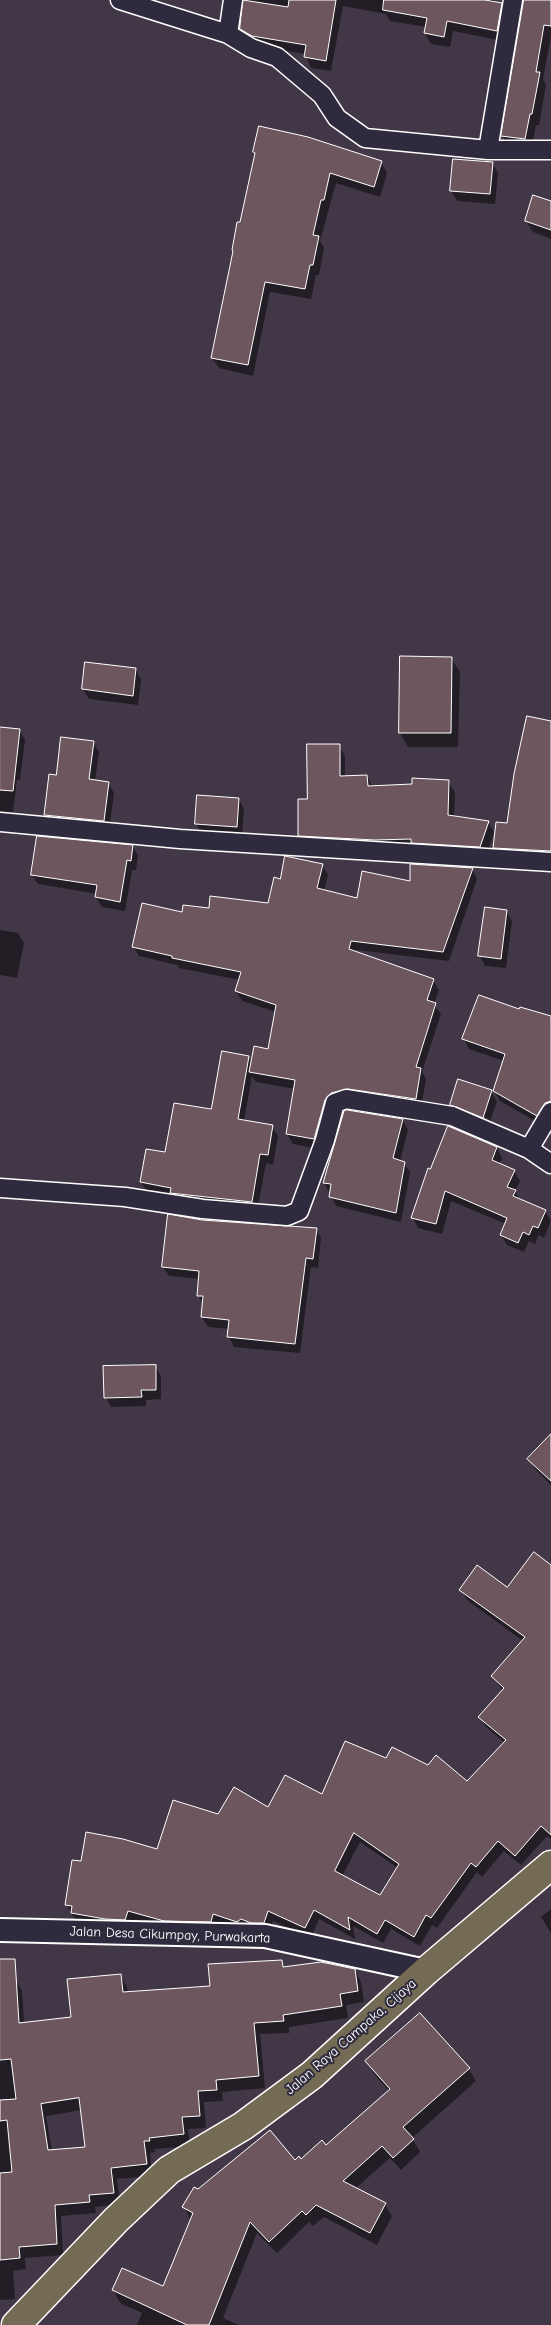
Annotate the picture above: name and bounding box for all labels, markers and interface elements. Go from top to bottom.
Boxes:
street label: Jalan Desa Cikumpay, Purwakarta [69,1923,271,1947]
street label: Jalan Raya Campaka, Cijaya [282,1976,420,2098]

